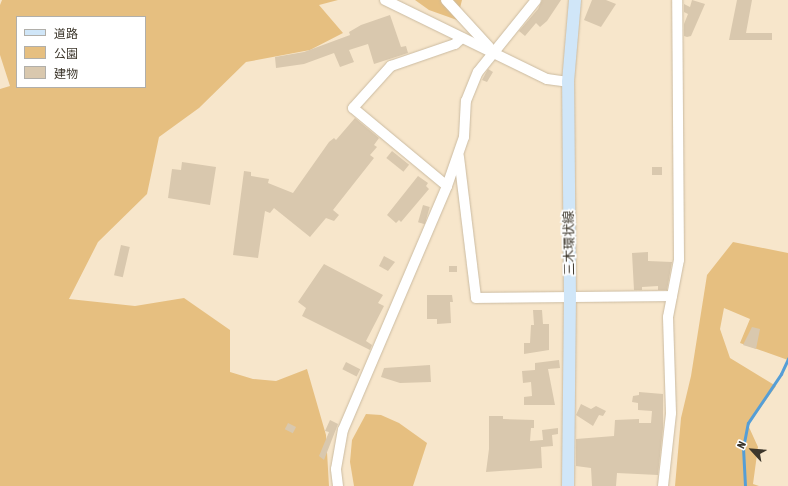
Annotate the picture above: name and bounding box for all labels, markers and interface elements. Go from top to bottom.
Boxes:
legend [16,16,146,88]
text: 道路 [54,27,78,41]
text: 公園 [54,47,78,61]
text: 建物 [54,67,78,81]
street label: 三木環状線 [562,210,578,276]
north arrow [732,430,772,470]
text: N [734,439,748,450]

